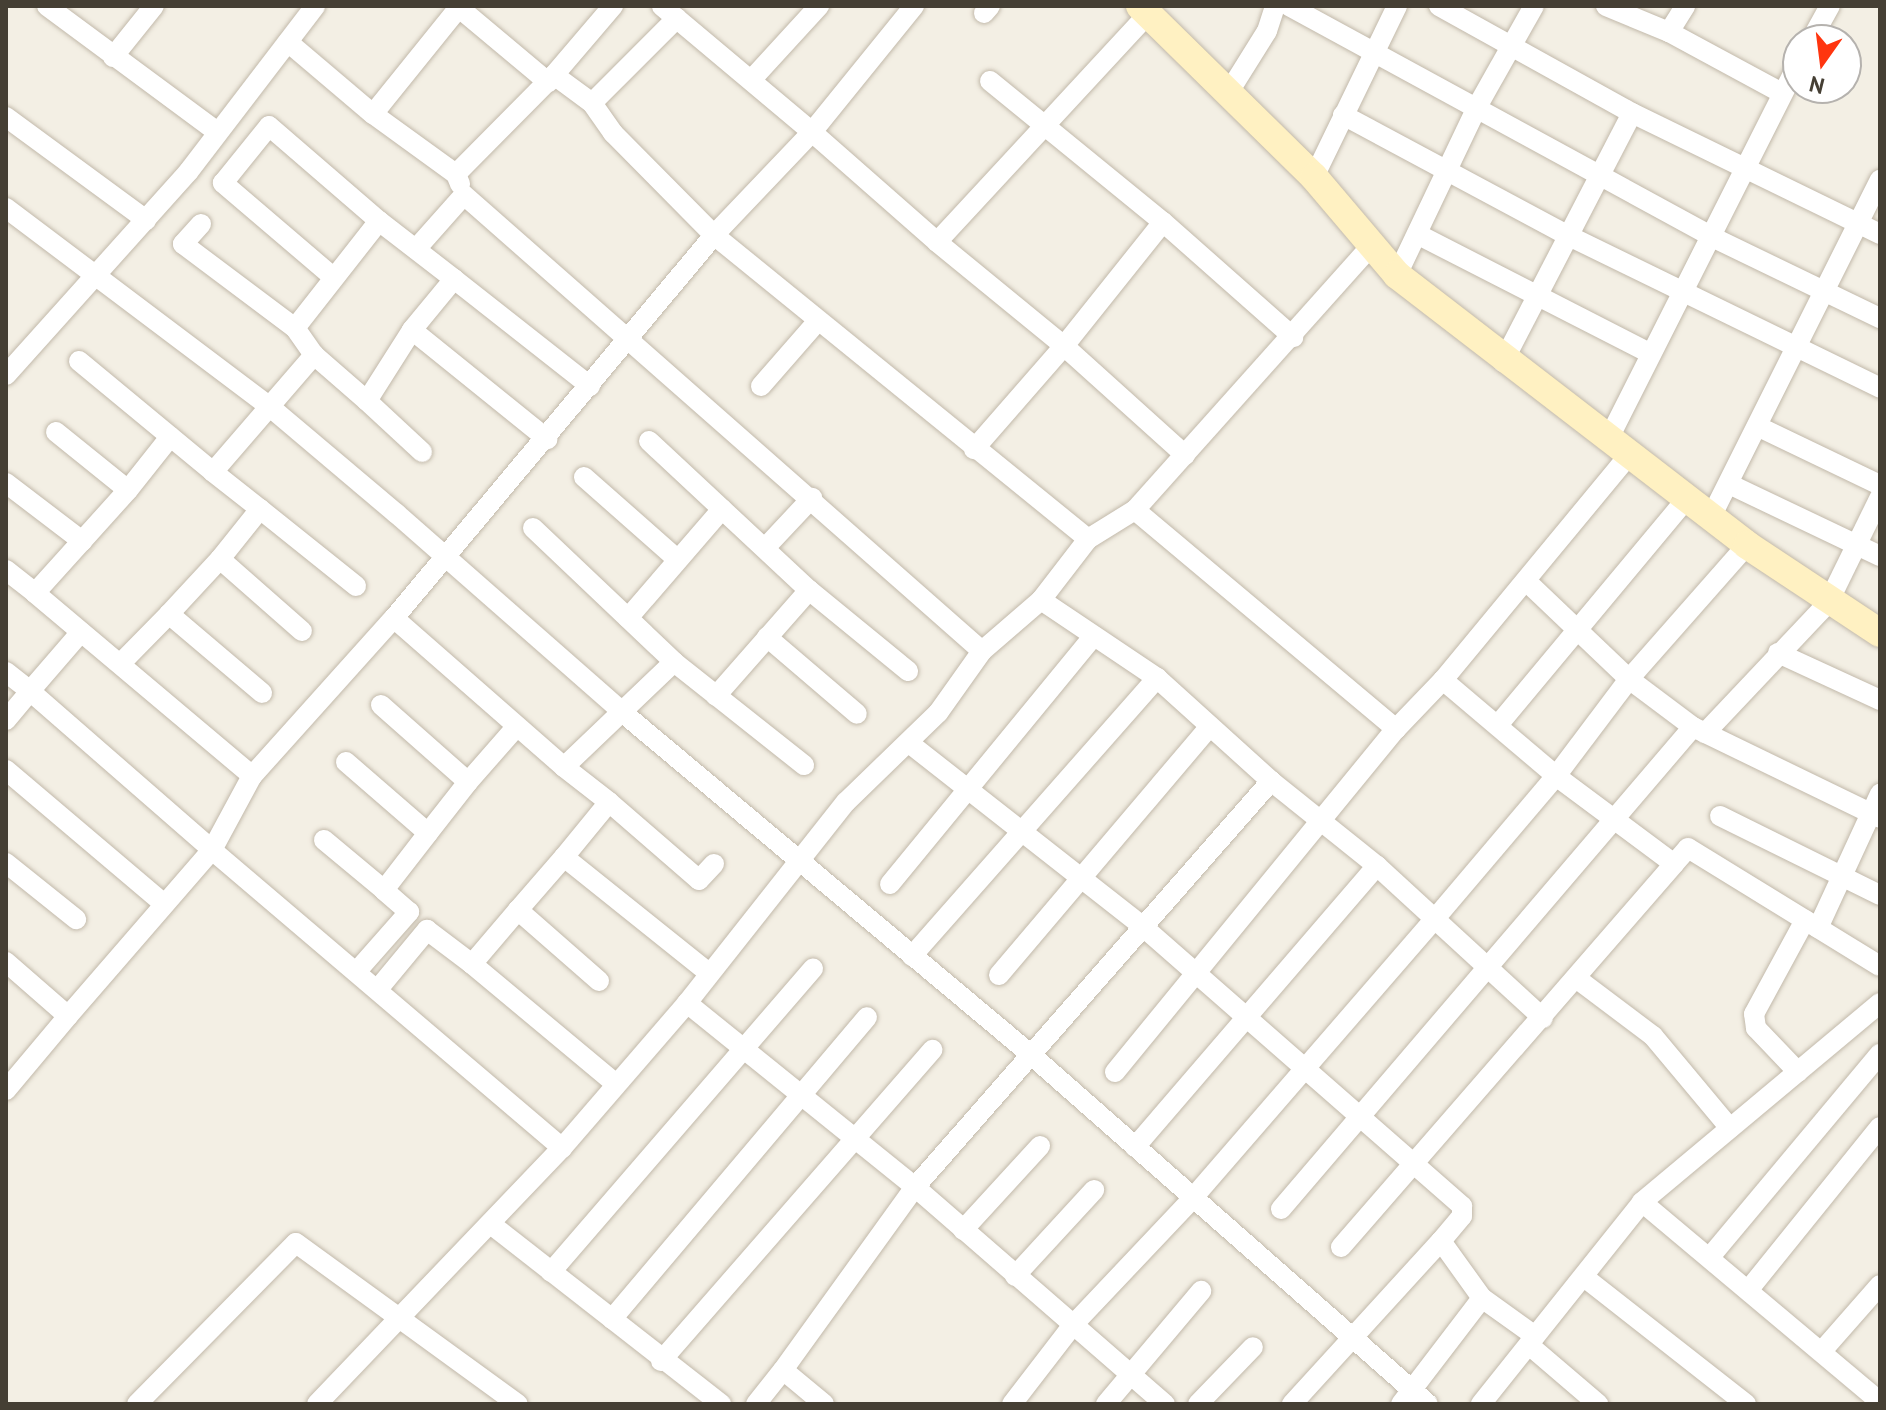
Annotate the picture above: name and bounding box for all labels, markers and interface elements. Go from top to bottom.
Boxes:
north arrow [1782,24,1862,104]
text: N [1806,70,1827,101]

